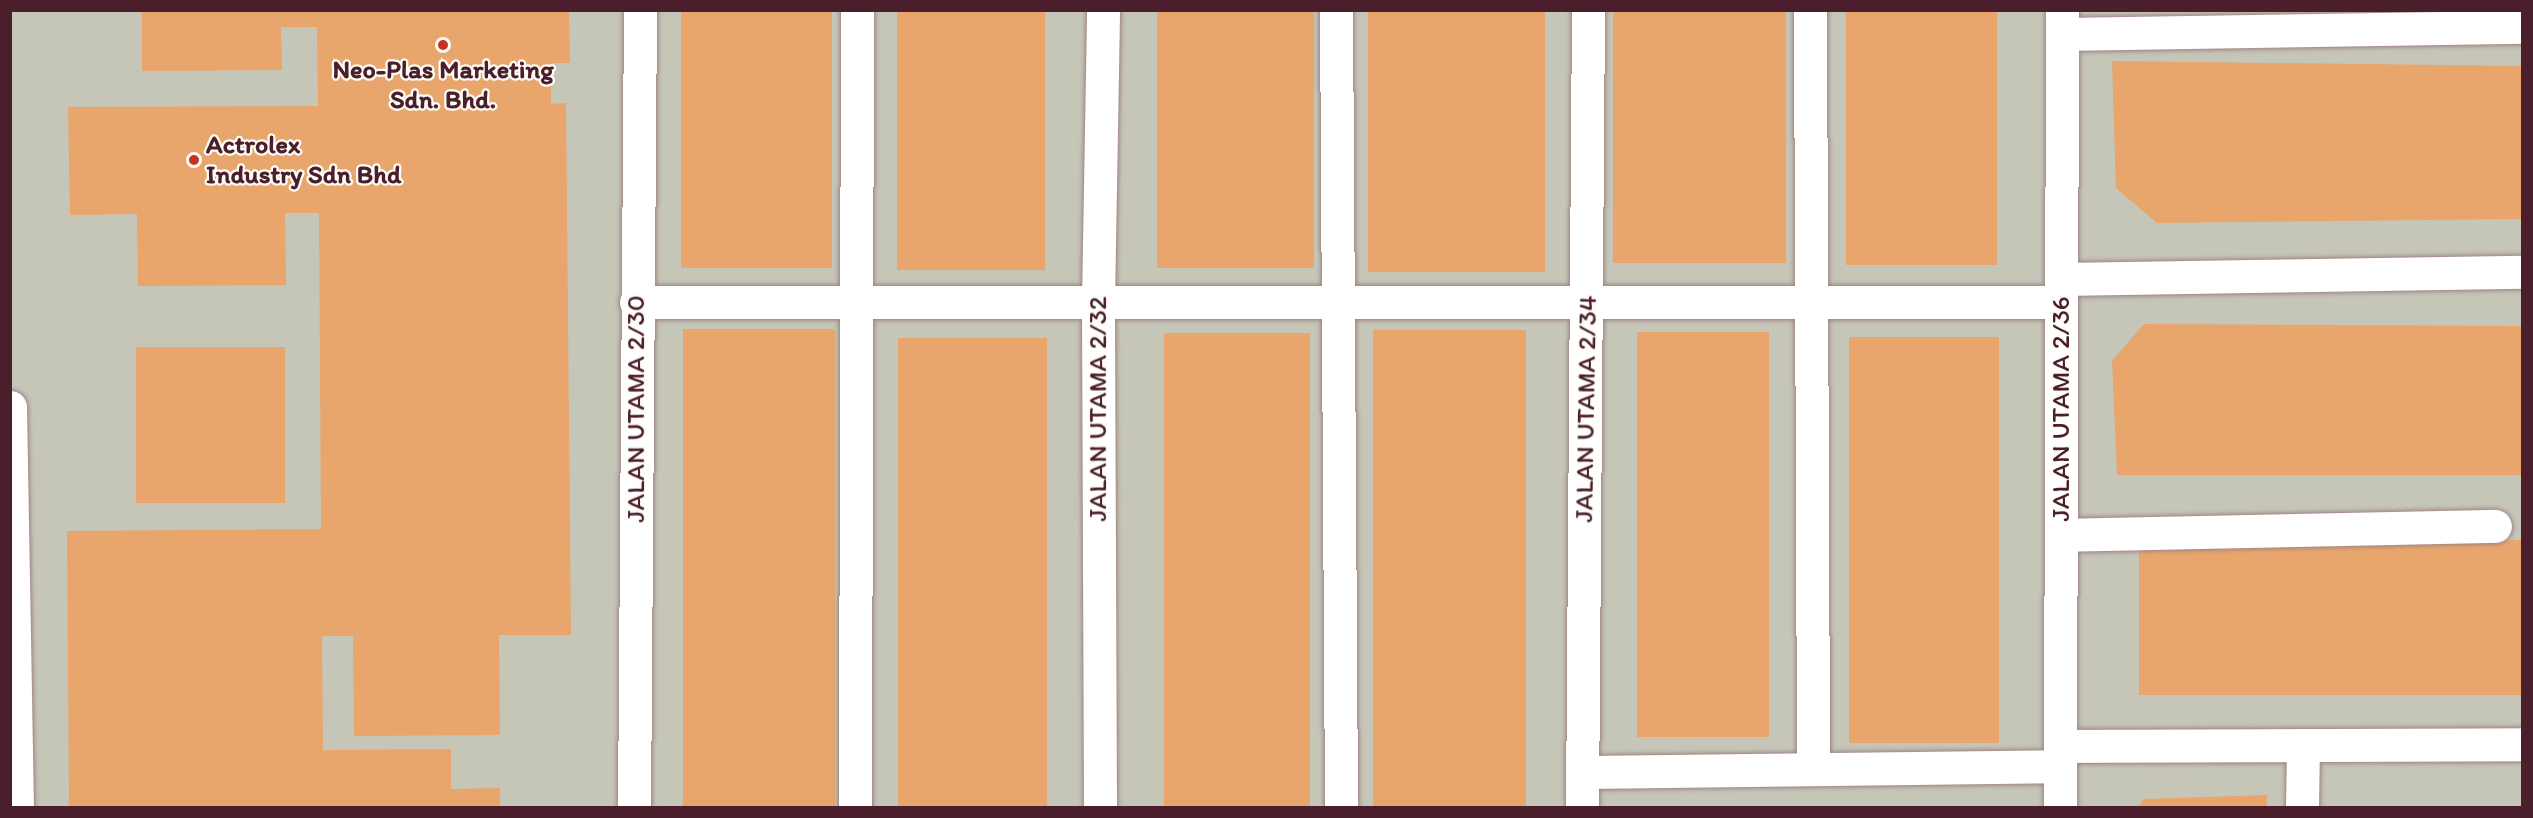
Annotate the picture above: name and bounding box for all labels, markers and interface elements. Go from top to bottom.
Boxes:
marker: Neo-Plas Marketing Sdn. Bhd. [436,38,450,52]
place label: Neo-Plas Marketing Sdn. Bhd. [333,54,553,116]
place label: Actrolex Industry Sdn Bhd [206,129,401,190]
marker: Actrolex Industry Sdn Bhd [187,153,201,167]
street label: JALAN UTAMA 2/30 [620,295,652,523]
street label: JALAN UTAMA 2/34 [1568,295,1604,523]
street label: JALAN UTAMA 2/32 [1082,296,1114,522]
street label: JALAN UTAMA 2/36 [2045,296,2077,522]

